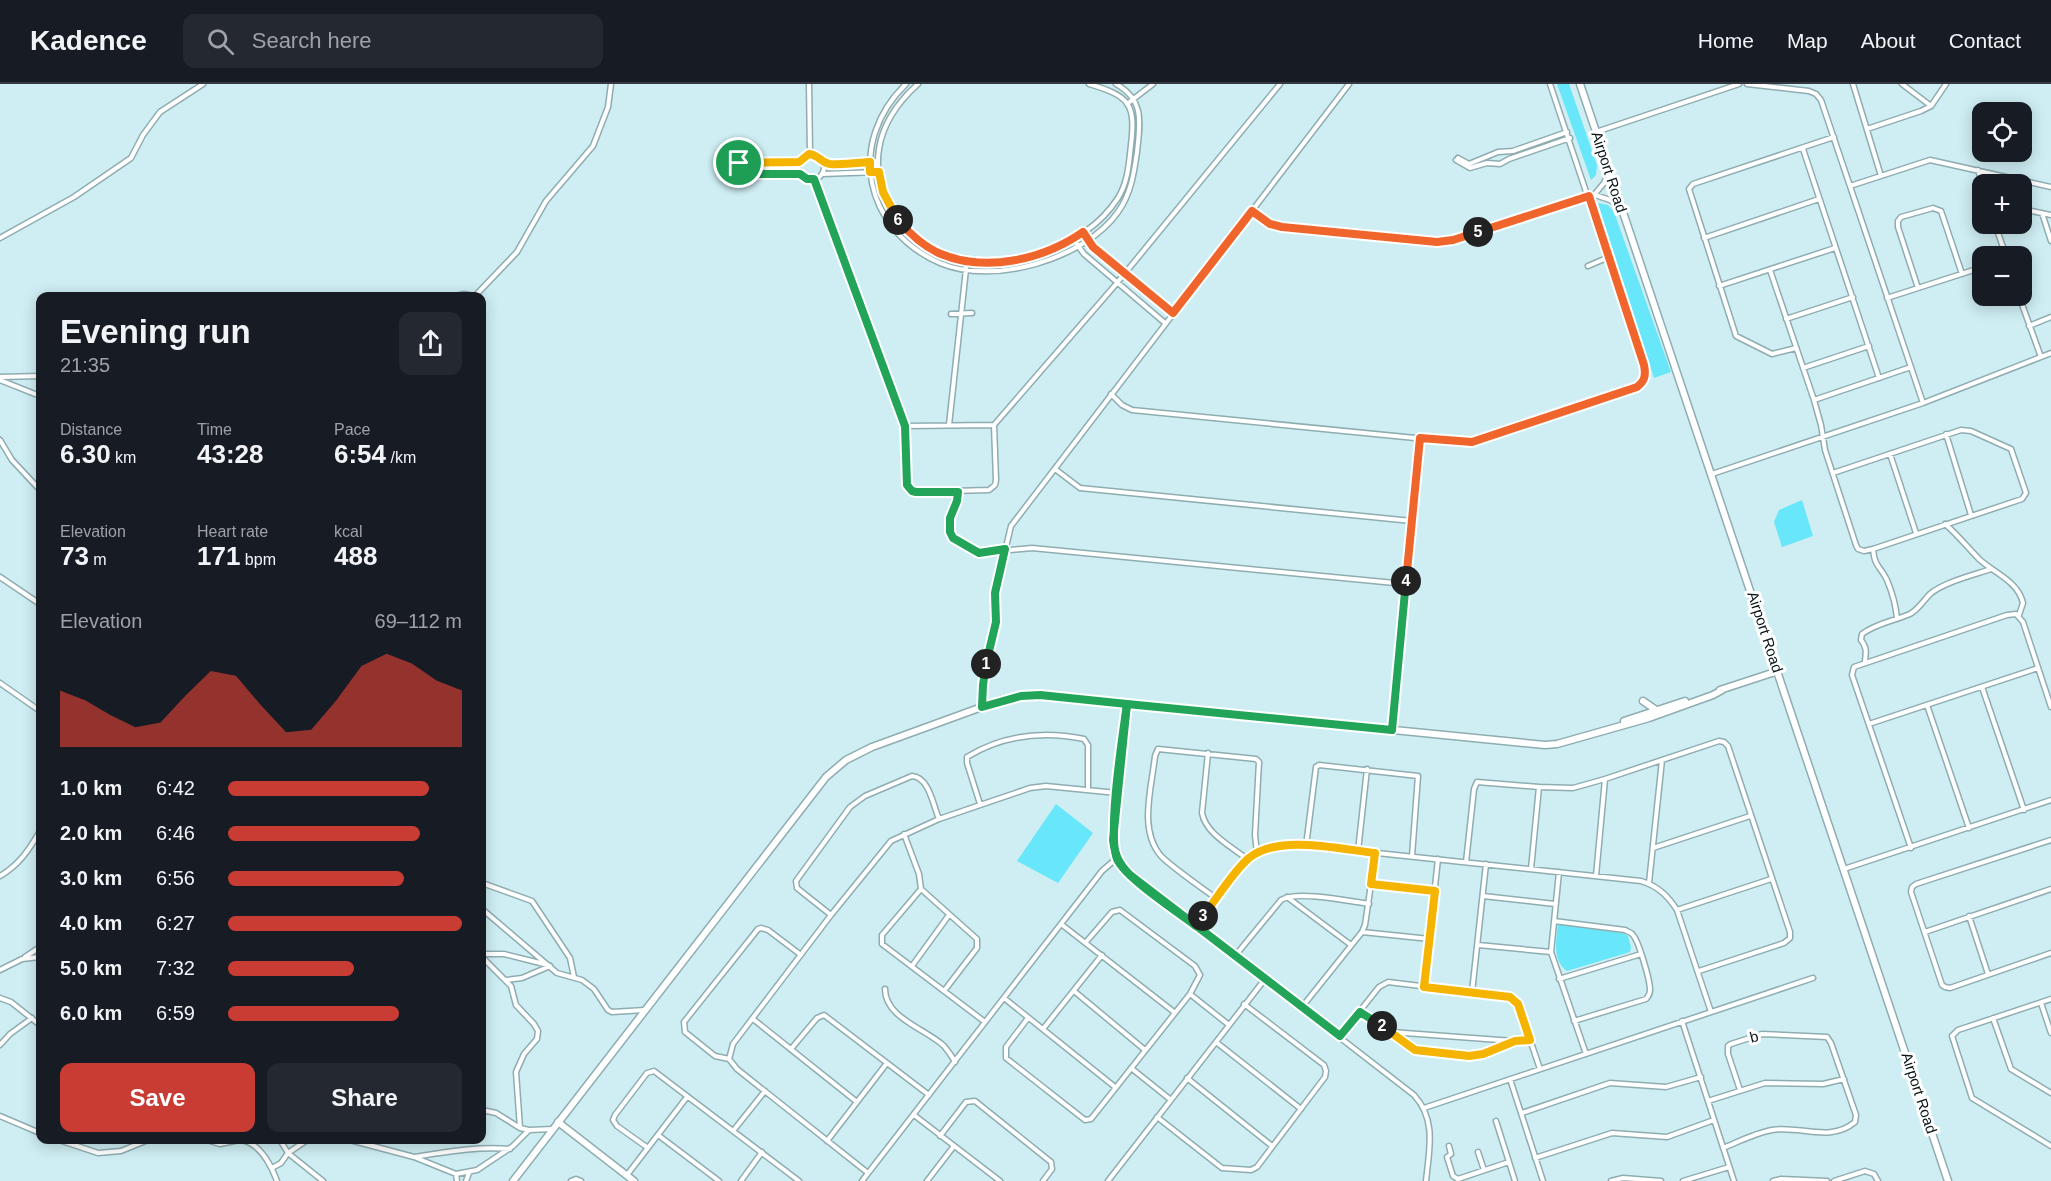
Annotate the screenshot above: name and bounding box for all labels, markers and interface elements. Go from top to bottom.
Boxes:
search box [183,14,603,68]
text: Kadence [30,25,147,56]
icon: search [204,25,237,58]
text: Search here [252,28,372,53]
text: Home [1698,29,1754,52]
text: Map [1787,29,1828,52]
text: About [1861,29,1916,52]
text: Contact [1949,29,2021,52]
map controls [1972,102,2032,306]
button: locate [1972,102,2032,162]
street label: Airport Road [1588,129,1631,215]
pin [713,137,764,188]
icon: arrive [722,146,755,179]
button: + [1972,174,2032,234]
pin: 6 [883,205,913,235]
text: 6 [894,211,902,228]
pin: 5 [1463,217,1493,247]
text: 5 [1474,223,1482,240]
button: − [1972,246,2032,306]
button: share [399,312,462,375]
text: Evening run [60,313,251,350]
text: 21:35 [60,354,110,376]
text: Distance [60,421,122,438]
text: Time [197,421,232,438]
text: Pace [334,421,370,438]
text: 6.30 [60,439,111,469]
text: 43:28 [197,439,264,469]
text: 6:54 [334,439,386,469]
text: km [111,449,136,466]
text: /km [386,449,416,466]
text: Elevation [60,523,126,540]
text: Heart rate [197,523,268,540]
text: kcal [334,523,362,540]
text: 73 [60,541,89,571]
text: 171 [197,541,240,571]
text: 488 [334,541,377,571]
text: m [89,551,107,568]
text: bpm [240,551,276,568]
pin: 4 [1391,566,1421,596]
text: 4 [1402,572,1410,589]
street label: Airport Road [1744,589,1787,675]
text: Elevation [60,610,142,632]
text: 69–112 m [375,610,462,632]
pin: 1 [971,649,1001,679]
text: 1 [982,655,990,672]
text: 1.0 km [60,777,122,799]
text: 6:42 [156,777,195,799]
text: 2.0 km [60,822,122,844]
text: 6:46 [156,822,195,844]
text: 3.0 km [60,867,122,889]
text: 6:56 [156,867,195,889]
pin: 3 [1188,901,1218,931]
text: 3 [1199,907,1207,924]
text: 4.0 km [60,912,122,934]
text: 6:27 [156,912,195,934]
text: 5.0 km [60,957,122,979]
text: 7:32 [156,957,195,979]
text: 6.0 km [60,1002,122,1024]
text: 6:59 [156,1002,195,1024]
pin: 2 [1367,1011,1397,1041]
text: 2 [1378,1017,1386,1034]
street label: b [1748,1027,1760,1046]
street label: Airport Road [1898,1050,1941,1136]
button: Save [60,1063,255,1132]
button: Share [267,1063,462,1132]

